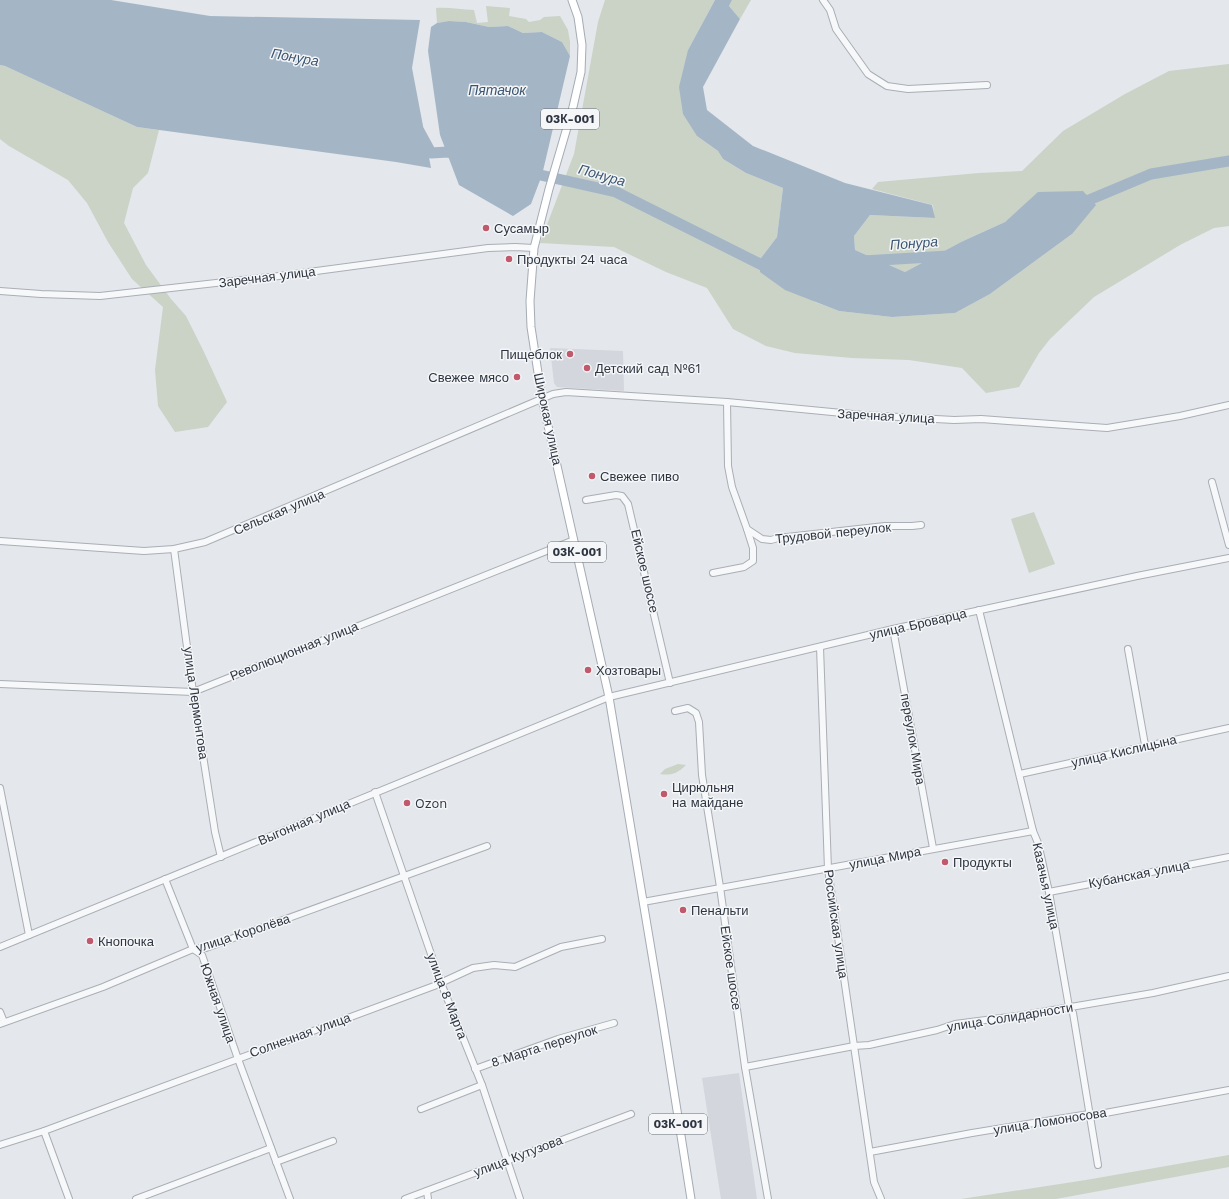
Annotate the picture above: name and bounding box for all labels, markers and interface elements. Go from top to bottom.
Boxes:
water label: Понура [270,45,320,69]
water label: Пятачок [468,82,527,98]
road number: 03К-001 [541,109,599,129]
water label: Понура [577,161,628,189]
place label: Сусамыр [494,221,549,236]
marker: Сусамыр [481,223,491,233]
water label: Понура [889,233,939,253]
place label: Продукты 24 часа [517,252,628,267]
marker: Продукты 24 часа [504,254,514,264]
street label: Заречная улица [218,264,317,290]
place label: Пищеблок [500,347,562,362]
marker: Пищеблок [565,349,575,359]
place label: Детский сад №61 [595,361,701,376]
marker: Детский сад №61 [582,363,592,373]
place label: Свежее мясо [428,370,509,385]
street label: Широкая улица [531,371,565,467]
marker: Свежее мясо [512,372,522,382]
street label: Заречная улица [837,406,936,426]
place label: Свежее пиво [600,469,679,484]
marker: Свежее пиво [587,471,597,481]
street label: Сельская улица [231,486,327,538]
street label: Трудовой переулок [774,519,892,547]
street label: Ейское шоссе [628,528,662,614]
road number: 03К-001 [548,542,606,562]
street label: улица Броварца [868,605,969,642]
street label: Революционная улица [228,618,361,684]
street label: улица Лермонтова [181,646,211,761]
place label: Хозтовары [596,663,661,678]
marker: Хозтовары [583,665,593,675]
street label: переулок Мира [898,692,929,787]
street label: улица Кислицына [1070,731,1179,770]
place label: Цирюльня на майдане [672,780,744,810]
marker: Цирюльня на майдане [659,789,669,799]
street label: Выгонная улица [256,796,353,848]
place label: Ozon [415,796,447,811]
marker: Ozon [402,798,412,808]
street label: Казачья улица [1029,841,1063,932]
street label: улица Мира [848,844,923,872]
place label: Продукты [953,855,1012,870]
marker: Продукты [940,857,950,867]
street label: Кубанская улица [1087,857,1192,891]
street label: Российская улица [821,869,851,980]
place label: Пенальти [691,903,749,918]
marker: Пенальти [678,905,688,915]
street label: улица Королёва [194,910,293,955]
street label: Ейское шоссе [718,925,744,1011]
place label: Кнопочка [98,934,155,949]
marker: Кнопочка [85,936,95,946]
street label: улица 8 Марта [424,951,471,1042]
street label: Южная улица [197,961,239,1046]
street label: улица Солидарности [946,1000,1074,1034]
street label: Солнечная улица [247,1010,353,1060]
street label: 8 Марта переулок [489,1022,599,1070]
street label: улица Ломоносова [992,1105,1108,1137]
road number: 03К-001 [649,1114,707,1134]
street label: улица Кутузова [471,1132,565,1180]

